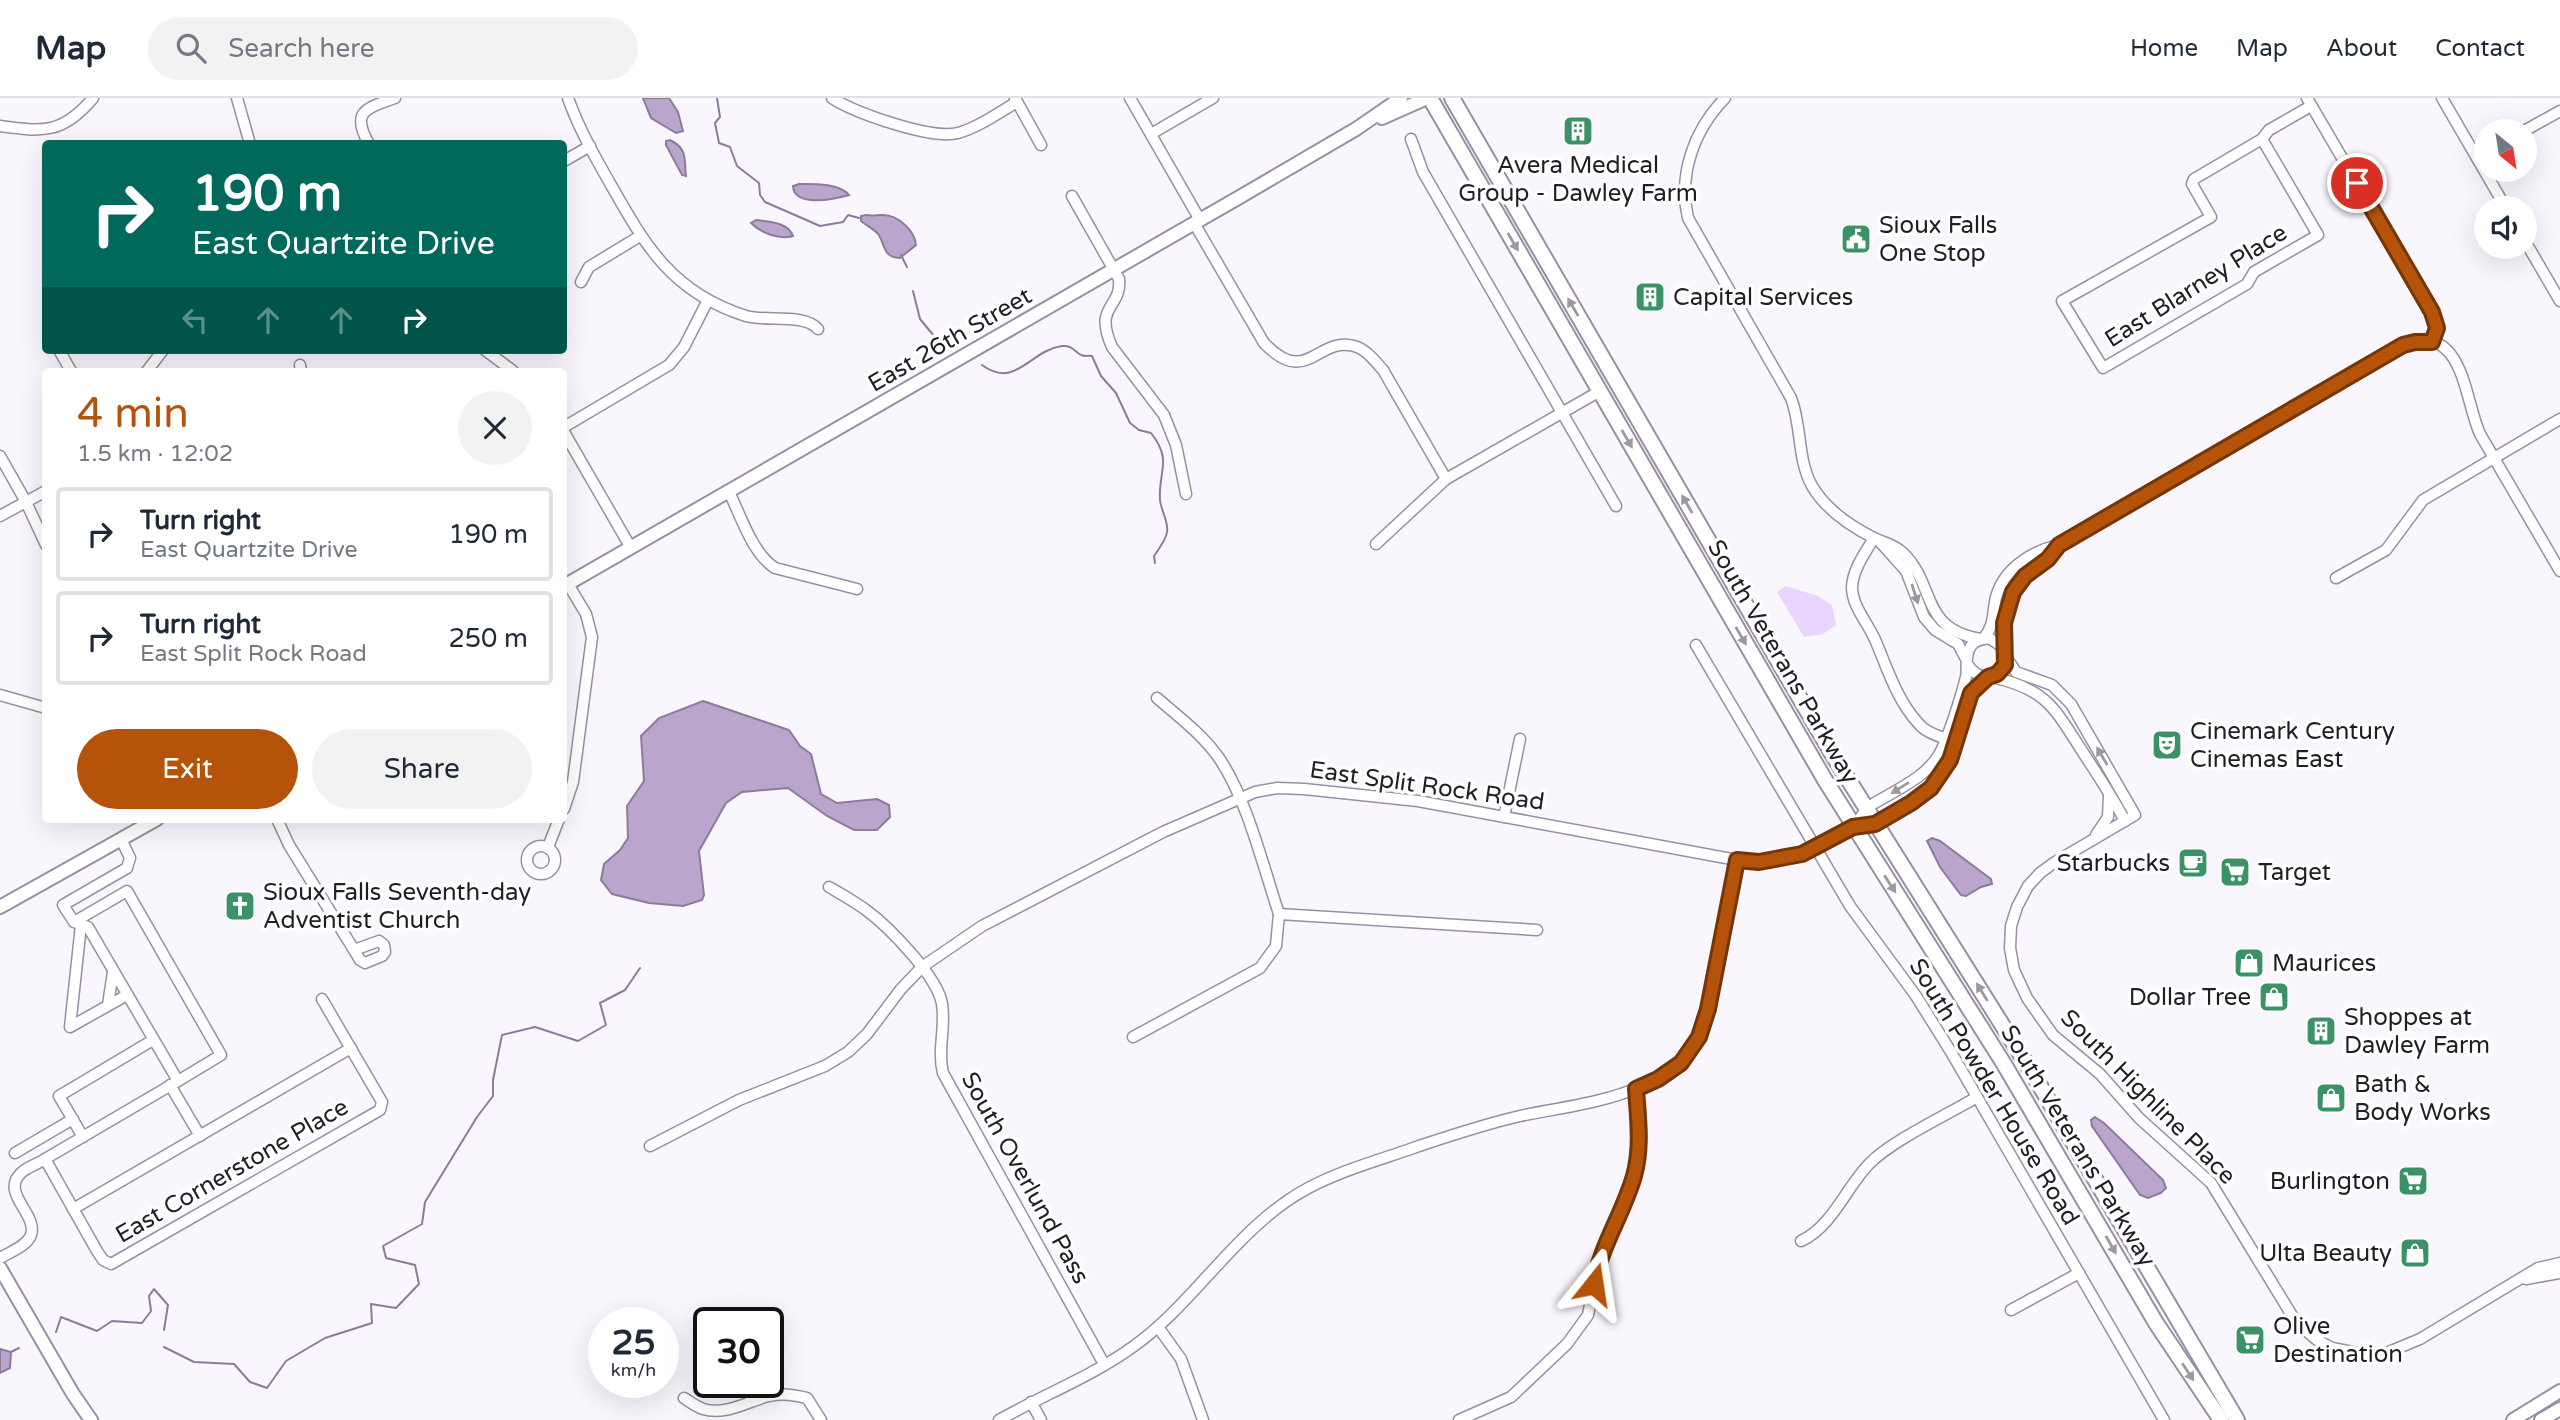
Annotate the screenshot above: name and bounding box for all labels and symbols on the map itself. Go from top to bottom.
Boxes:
building icon: Avera Medical Group - Dawley Farm [1561,114,1595,148]
north arrow [2474,119,2538,182]
place label: Avera Medical Group - Dawley Farm [1458,151,1698,208]
pin [2327,153,2387,213]
place label: Sioux Falls One Stop [1879,211,1997,268]
street label: East Blarney Place [2099,218,2293,354]
public building icon: Sioux Falls One Stop [1839,222,1873,256]
one-way arrow [1507,232,1519,251]
building icon: Capital Services [1633,280,1667,314]
street label: East 26th Street [863,281,1037,399]
place label: Capital Services [1673,283,1853,312]
one-way arrow [1567,298,1579,317]
one-way arrow [1621,429,1633,448]
one-way arrow [1681,495,1693,514]
street label: South Veterans Parkway [1701,535,1865,789]
one-way arrow [1910,584,1921,605]
one-way arrow [1735,626,1747,645]
place label: Cinemark Century Cinemas East [2190,717,2395,774]
theatre icon: Cinemark Century Cinemas East [2150,728,2184,762]
one-way arrow [2096,746,2108,765]
street label: East Split Rock Road [1308,755,1546,817]
one-way arrow [1890,781,1909,794]
cafe icon: Starbucks [2176,846,2210,880]
place label: Starbucks [2057,849,2170,878]
supermarket icon: Target [2218,855,2252,889]
place label: Target [2258,858,2331,887]
one-way arrow [1883,875,1897,893]
place label: Sioux Falls Seventh-day Adventist Church [263,878,531,935]
church icon: Sioux Falls Seventh-day Adventist Church [223,889,257,923]
shop icon: Maurices [2232,946,2266,980]
place label: Maurices [2272,949,2376,978]
street label: South Powder House Road [1903,953,2085,1231]
shop icon: Dollar Tree [2257,980,2291,1014]
one-way arrow [1976,983,1989,1002]
place label: Dollar Tree [2129,983,2251,1012]
street label: South Highline Place [2054,1003,2242,1191]
place label: Shoppes at Dawley Farm [2344,1003,2490,1060]
building icon: Shoppes at Dawley Farm [2304,1014,2338,1048]
street label: South Veterans Parkway [1994,1020,2162,1272]
street label: South Overlund Pass [955,1067,1095,1289]
place label: Bath & Body Works [2354,1070,2491,1127]
shop icon: Bath & Body Works [2314,1081,2348,1115]
street label: East Cornerstone Place [110,1092,354,1250]
supermarket icon: Burlington [2396,1164,2430,1198]
place label: Burlington [2270,1167,2390,1196]
one-way arrow [2105,1235,2117,1255]
shop icon: Ulta Beauty [2398,1236,2432,1270]
place label: Ulta Beauty [2259,1239,2392,1268]
position arrow [1557,1247,1631,1321]
speed limit sign: 30 [693,1307,784,1398]
place label: Olive Destination [2273,1312,2403,1369]
supermarket icon: Olive Destination [2233,1323,2267,1357]
one-way arrow [2181,1362,2194,1381]

